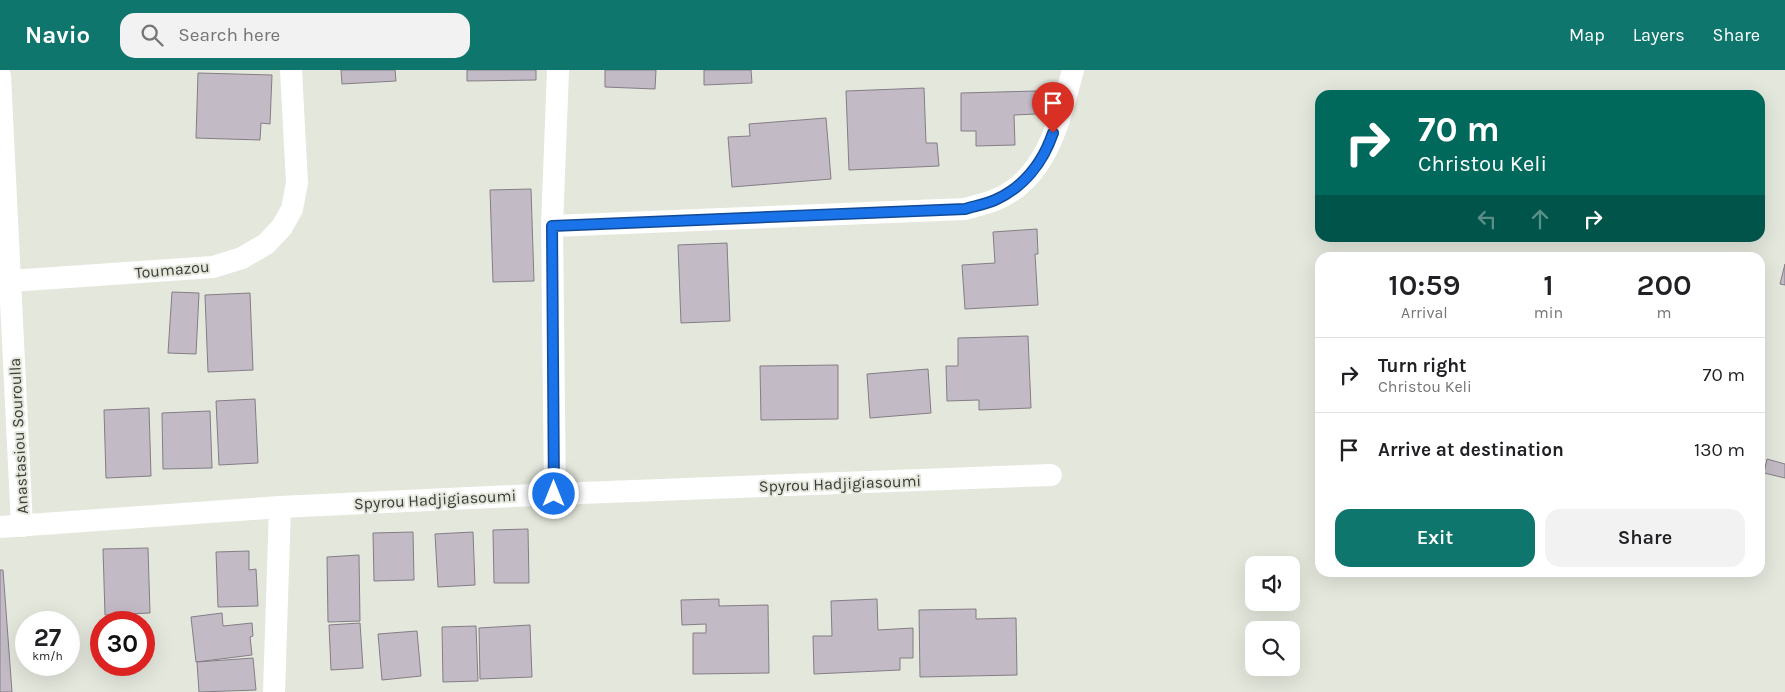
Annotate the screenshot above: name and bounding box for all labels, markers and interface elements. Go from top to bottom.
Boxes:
search box [120,13,470,58]
text: Navio [25,21,90,49]
icon: search [138,21,166,49]
text: Search here [178,24,280,46]
text: Map [1569,24,1605,46]
text: Layers [1633,24,1685,46]
text: Share [1713,24,1760,46]
pin [1032,82,1074,133]
icon: arrive [1039,89,1067,117]
text: 70 m [1418,109,1500,150]
icon: right [1335,110,1400,175]
text: Christou Keli [1418,151,1547,177]
icon: left [1473,205,1501,233]
icon: ahead [1526,205,1554,233]
icon: right [1579,205,1607,233]
street label: Toumazou [134,257,210,282]
text: 10:59 [1388,267,1461,303]
text: 1 [1543,267,1554,303]
text: 200 [1636,267,1692,303]
text: Arrival [1401,303,1448,322]
text: min [1534,303,1563,322]
text: m [1657,303,1672,322]
text: Turn right [1378,355,1467,377]
street label: Anastasiou Souroulla [5,357,32,515]
icon: right [1335,361,1363,389]
text: 70 m [1703,364,1745,386]
text: Christou Keli [1378,377,1472,396]
icon: arrive [1335,436,1363,464]
text: Arrive at destination [1378,439,1564,461]
text: 130 m [1694,439,1745,461]
position arrow [527,467,579,519]
street label: Spyrou Hadjigiasoumi [759,471,922,496]
street label: Spyrou Hadjigiasoumi [353,486,517,513]
button: Exit [1335,509,1535,567]
button: Share [1545,509,1745,567]
map controls [1245,556,1300,676]
button: sound [1245,556,1300,611]
speed limit sign: 30 [90,611,155,676]
button: search [1245,621,1300,676]
text: 27 [34,623,61,652]
text: km/h [32,649,63,663]

